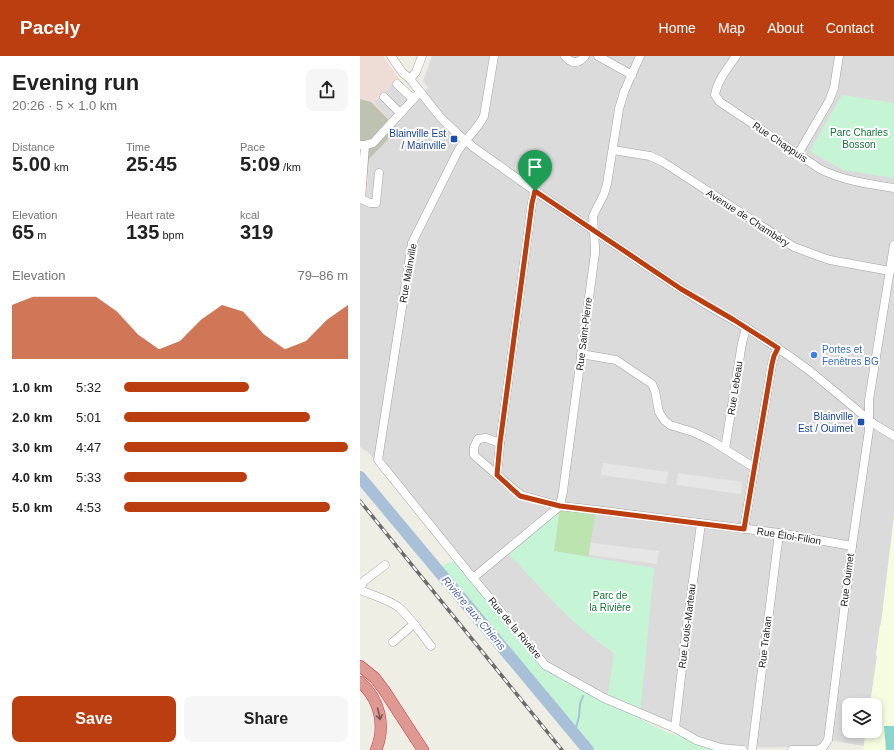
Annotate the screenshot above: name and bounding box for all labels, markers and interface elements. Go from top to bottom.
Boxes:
text: Pacely [20,17,80,38]
text: Home [659,20,696,36]
text: Map [718,20,745,36]
text: About [767,20,804,36]
text: Contact [826,20,874,36]
button: share [306,69,348,111]
text: Evening run [12,70,139,95]
text: 20:26 · 5 × 1.0 km [12,98,117,113]
street label: Rue Chappuis [751,120,809,164]
park label: Parc Charles Bosson [830,127,888,150]
place label: Blainville Est / Mainville [389,128,446,151]
marker: Blainville Est / Mainville [449,134,459,144]
text: Distance [12,141,55,153]
text: Time [126,141,150,153]
text: Pace [240,141,265,153]
pin [518,150,552,191]
text: 5.00 [12,153,51,175]
text: 25:45 [126,153,177,175]
text: 5:09 [240,153,280,175]
icon: arrive [524,156,546,178]
text: km [51,161,69,173]
text: /km [280,161,301,173]
street label: Avenue de Chambéry [705,187,791,249]
text: Elevation [12,209,57,221]
text: Heart rate [126,209,175,221]
text: kcal [240,209,260,221]
text: 65 [12,221,34,243]
text: 135 [126,221,159,243]
text: 319 [240,221,273,243]
text: m [34,229,46,241]
text: bpm [159,229,184,241]
street label: Rue Mainville [397,242,419,304]
text: Elevation [12,268,65,283]
text: 79–86 m [297,268,348,283]
street label: Rue Saint-Pierre [574,296,594,371]
place label: Portes et Fenêtres BG [822,344,879,367]
marker: Portes et Fenêtres BG [809,350,819,360]
street label: Rue Lebeau [725,360,745,416]
text: 1.0 km [12,380,52,395]
text: 5:32 [76,380,101,395]
text: 2.0 km [12,410,52,425]
text: 5:01 [76,410,101,425]
place label: Blainville Est / Ouimet [798,411,853,434]
marker: Blainville Est / Ouimet [856,417,866,427]
text: 3.0 km [12,440,52,455]
text: 4:47 [76,440,101,455]
text: 4.0 km [12,470,52,485]
text: 5:33 [76,470,101,485]
text: 5.0 km [12,500,52,515]
text: 4:53 [76,500,101,515]
street label: Rue Éloi-Filion [756,524,822,547]
street label: Rue Ouimet [838,553,856,607]
water label: Rivière aux Chiens [440,574,509,653]
street label: Rue Louis-Marteau [676,583,698,669]
park label: Parc de la Rivière [589,590,631,613]
street label: Rue de la Rivière [486,595,544,661]
street label: Rue Trahan [756,615,774,669]
button: Save [12,696,176,742]
button: Share [184,696,348,742]
map controls [842,698,882,738]
button: layers [842,698,882,738]
one-way arrow [376,707,383,720]

